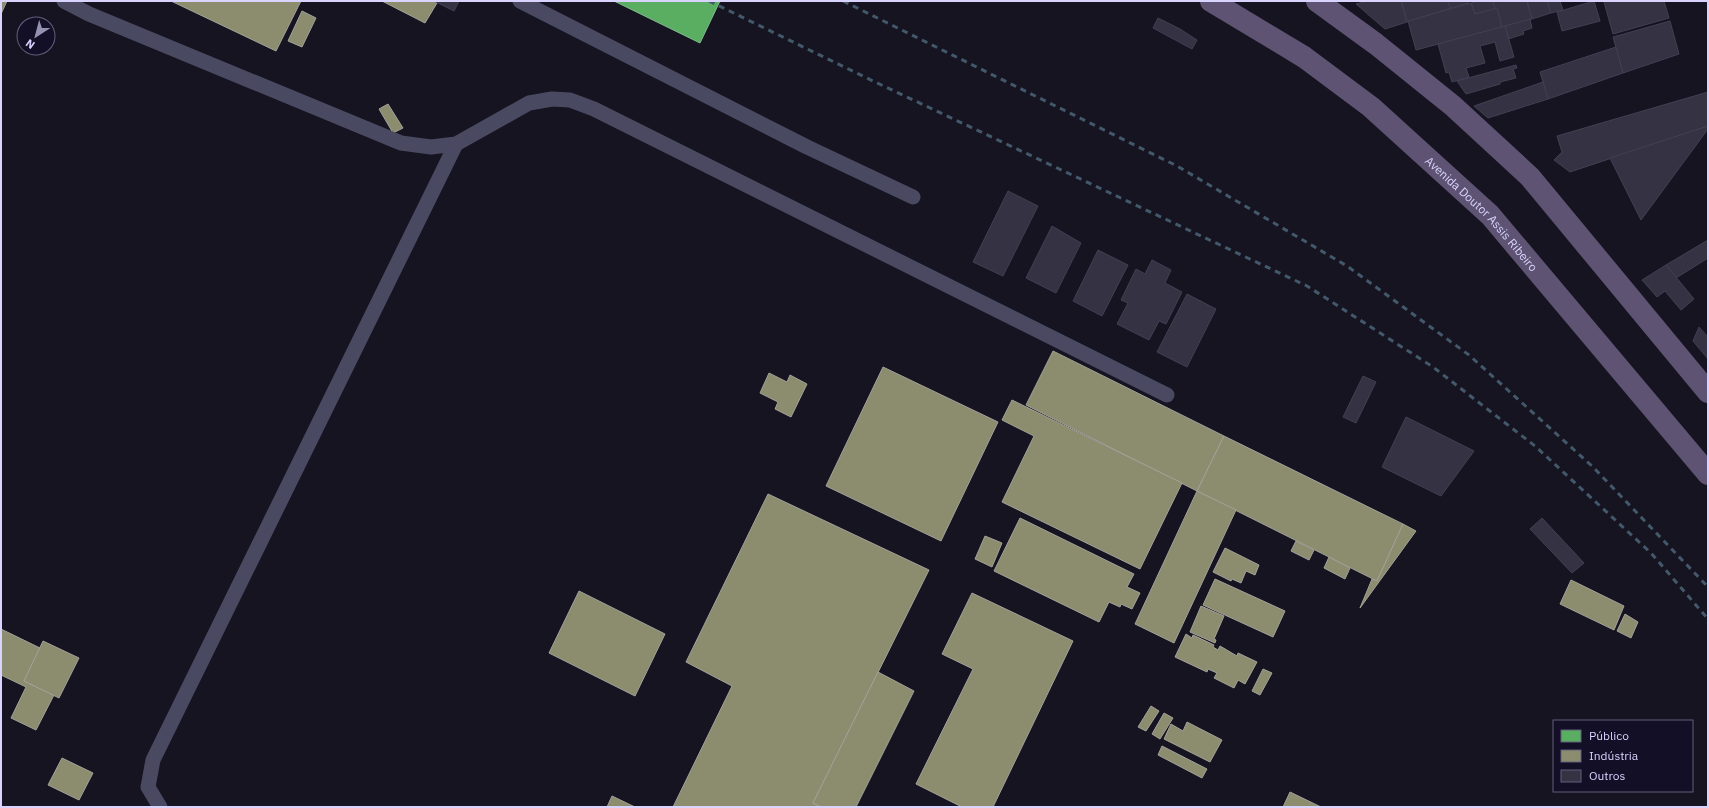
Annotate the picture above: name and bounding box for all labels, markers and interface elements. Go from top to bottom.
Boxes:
north arrow [16,16,56,56]
text: N [23,36,37,52]
street label: Avenida Doutor Assis Ribeiro [1422,153,1541,274]
legend [1553,720,1693,792]
text: Público [1589,728,1629,743]
text: Indústria [1589,748,1639,763]
text: Outros [1589,768,1626,783]

